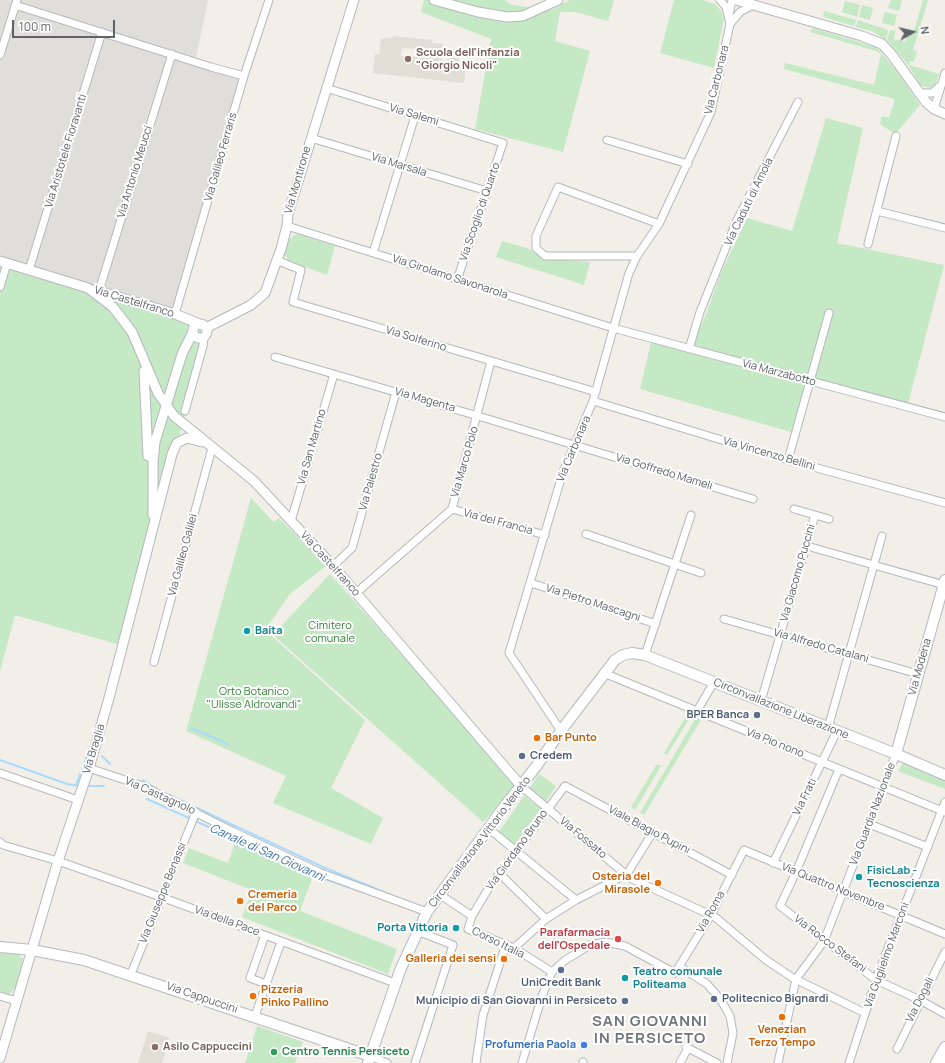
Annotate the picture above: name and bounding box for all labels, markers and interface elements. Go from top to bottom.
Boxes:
scale bar [14,12,117,38]
north arrow [893,12,933,52]
text: 100 m [19,18,51,35]
text: N [917,25,933,35]
street label: Via Carbonara [702,44,732,116]
place label: Scuola dell'infanzia "Giorgio Nicoli" [416,46,520,72]
marker: Scuola dell'infanzia "Giorgio Nicoli" [403,54,413,64]
street label: Via Aristotele Fioravanti [42,93,90,209]
street label: Via Salemi [388,101,440,129]
street label: Via Galileo Ferraris [202,111,240,203]
street label: Via Antonio Meucci [115,124,155,220]
street label: Via Montirone [282,145,314,215]
street label: Via Marsala [370,150,428,180]
street label: Via Caduti di Amola [722,156,776,248]
street label: Via Scoglio di Quarto [457,161,503,263]
street label: Via Girolamo Savonarola [390,252,510,302]
street label: Via Castelfranco [92,284,176,320]
street label: Via Solferino [384,324,448,354]
street label: Via Marzabotto [741,357,817,389]
street label: Via Magenta [393,385,457,415]
street label: Via San Martino [295,408,329,486]
street label: Via Carbonara [554,414,594,484]
street label: Via Marco Polo [449,425,481,499]
street label: Via Vincenzo Bellini [721,434,817,474]
street label: Via Goffredo Mameli [614,451,714,493]
street label: Via Palestro [356,452,386,512]
street label: Via del Francia [462,506,534,538]
street label: Via Galileo Galilei [166,512,200,598]
street label: Via Giacomo Puccini [778,523,818,623]
street label: Via Castelfranco [297,529,363,599]
street label: Via Pietro Mascagni [544,581,642,625]
park label: Cimitero comunale [305,619,355,645]
place label: Baita [255,624,282,638]
marker: Baita [242,626,252,636]
street label: Via Alfredo Catalani [772,626,870,666]
street label: Via Modena [906,637,934,697]
street label: Circonvallazione Liberazione [711,676,851,742]
park label: Orto Botanico "Ulisse Aldrovandi" [207,685,301,711]
place label: BPER Banca [686,708,749,722]
marker: BPER Banca [752,710,762,720]
street label: Via Braglia [80,722,108,776]
street label: Via Pio nono [744,725,806,761]
place label: Bar Punto [545,731,597,745]
marker: Bar Punto [532,733,542,743]
place label: Credem [530,749,572,763]
marker: Credem [517,751,527,761]
street label: Via Guardia Nazionale [847,761,899,867]
street label: Via Castagnolo [123,774,197,818]
street label: Circonvallazione Vittorio Veneto [426,774,534,910]
street label: Via Frati [790,776,820,818]
street label: Viale Biagio Pupini [606,803,692,857]
street label: Via Giordano Bruno [483,807,551,893]
street label: Via Fossato [557,814,609,862]
water label: Canale di San Giovanni [207,821,327,885]
street label: Via Giuseppe Benassi [137,841,189,945]
street label: Via Quattro Novembre [779,860,887,914]
place label: FisicLab - Tecnoscienza [867,864,940,890]
place label: Osteria del Mirasole [592,870,650,896]
marker: FisicLab - Tecnoscienza [854,872,864,882]
marker: Osteria del Mirasole [653,878,663,888]
place label: Cremeria del Parco [248,888,297,914]
street label: Via Roma [694,889,728,935]
marker: Cremeria del Parco [235,896,245,906]
street label: Via Guglielmo Marconi [862,901,912,1009]
street label: Via della Pace [193,903,261,939]
street label: Via Rocco Stefani [791,912,869,976]
place label: Porta Vittoria [377,921,448,935]
marker: Porta Vittoria [451,923,461,933]
street label: Corso Italia [470,925,526,961]
place label: Parafarmacia dell'Ospedale [538,926,610,952]
marker: Parafarmacia dell'Ospedale [613,934,623,944]
place label: Galleria dei sensi [406,952,496,966]
marker: Galleria dei sensi [499,954,509,964]
marker: UniCredit Bank [556,965,566,975]
place label: Teatro comunale Politeama [633,965,722,991]
marker: Teatro comunale Politeama [620,973,630,983]
street label: Via Dogali [903,975,937,1025]
place label: UniCredit Bank [521,976,601,990]
street label: Via Cappuccini [165,980,239,1016]
place label: Pizzeria Pinko Pallino [261,983,329,1009]
marker: Pizzeria Pinko Pallino [248,991,258,1001]
place label: Politecnico Bignardi [722,992,829,1006]
place label: Municipio di San Giovanni in Persiceto [416,994,617,1008]
marker: Politecnico Bignardi [709,994,719,1004]
marker: Municipio di San Giovanni in Persiceto [620,996,630,1006]
marker: Venezian Terzo Tempo [777,1012,787,1022]
district label: SAN GIOVANNI IN PERSICETO [592,1013,708,1048]
place label: Venezian Terzo Tempo [749,1023,815,1049]
place label: Profumeria Paola [485,1038,576,1052]
place label: Asilo Cappuccini [163,1040,252,1054]
marker: Profumeria Paola [579,1040,589,1050]
marker: Asilo Cappuccini [150,1042,160,1052]
place label: Centro Tennis Persiceto [282,1045,410,1059]
marker: Centro Tennis Persiceto [269,1047,279,1057]

